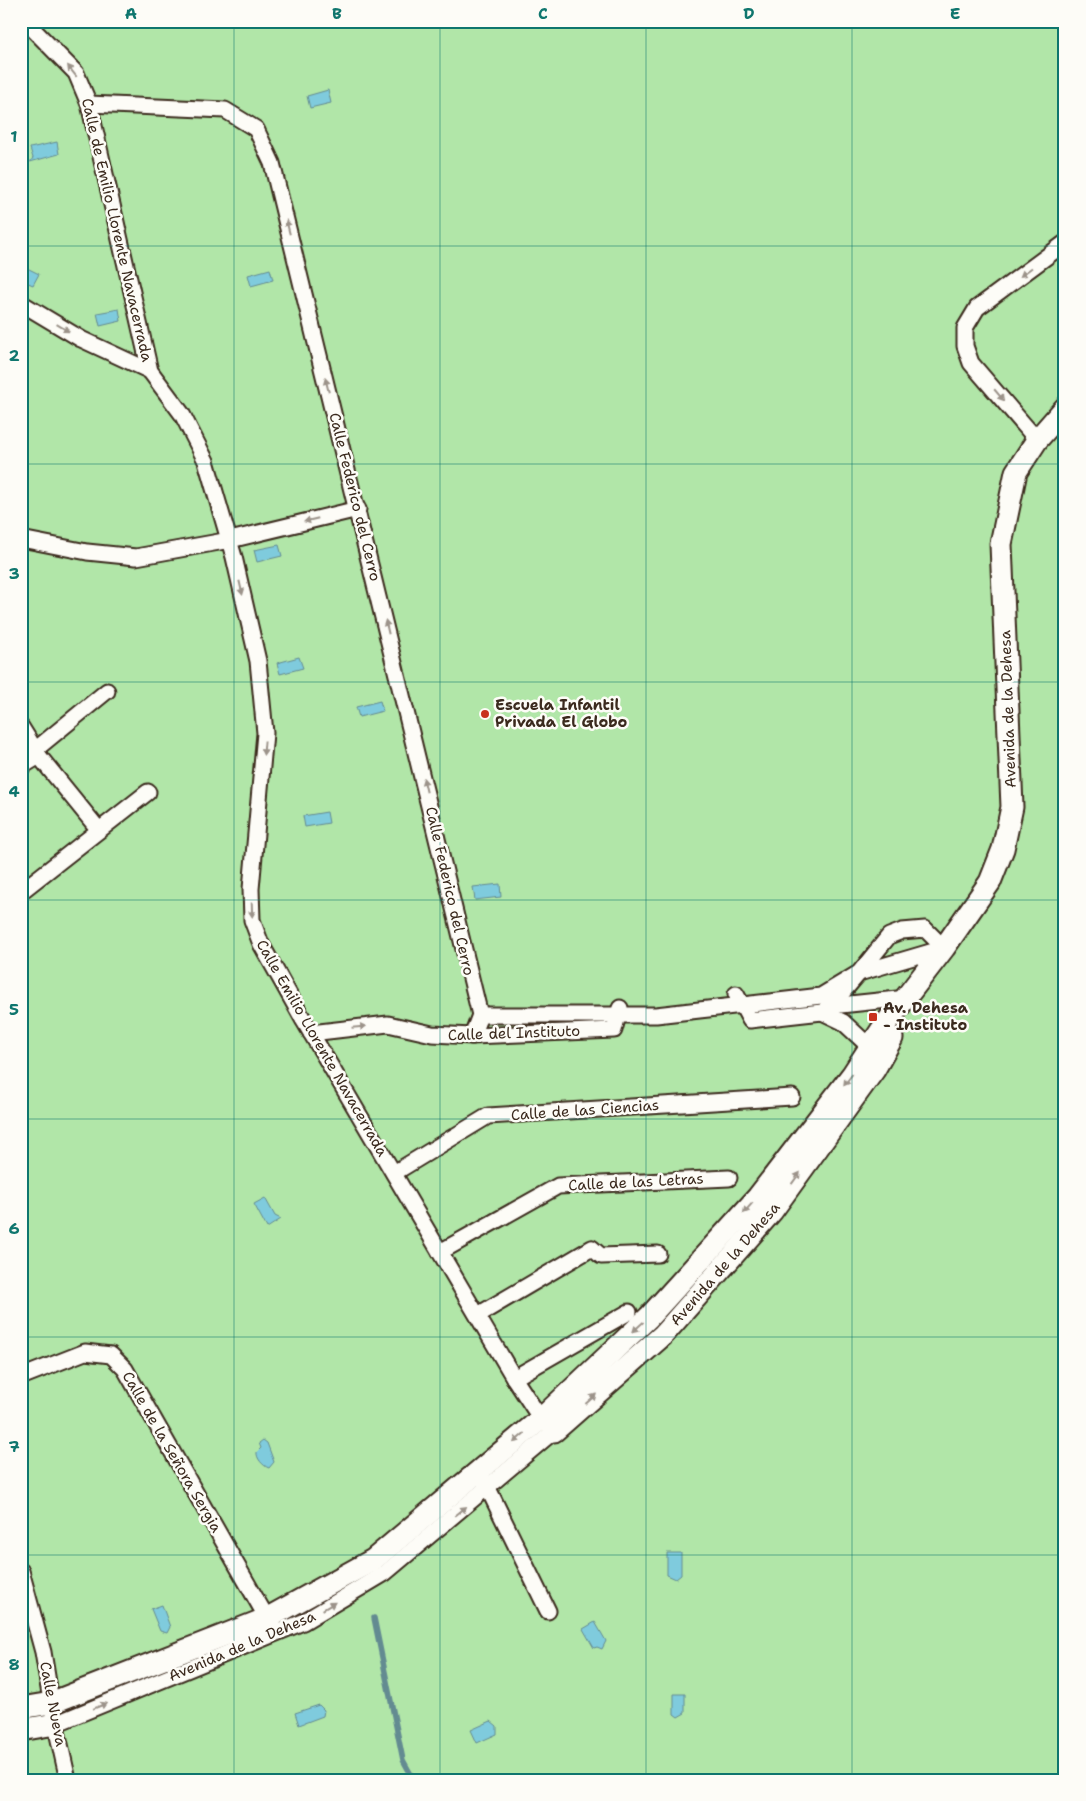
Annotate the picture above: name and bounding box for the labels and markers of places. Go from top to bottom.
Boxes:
place label: Escuela Infantil Privada El Globo [495,695,628,732]
marker: Escuela Infantil Privada El Globo [479,708,491,720]
place label: Av. Dehesa - Instituto [883,998,969,1035]
marker: Av. Dehesa - Instituto [867,1011,879,1023]

